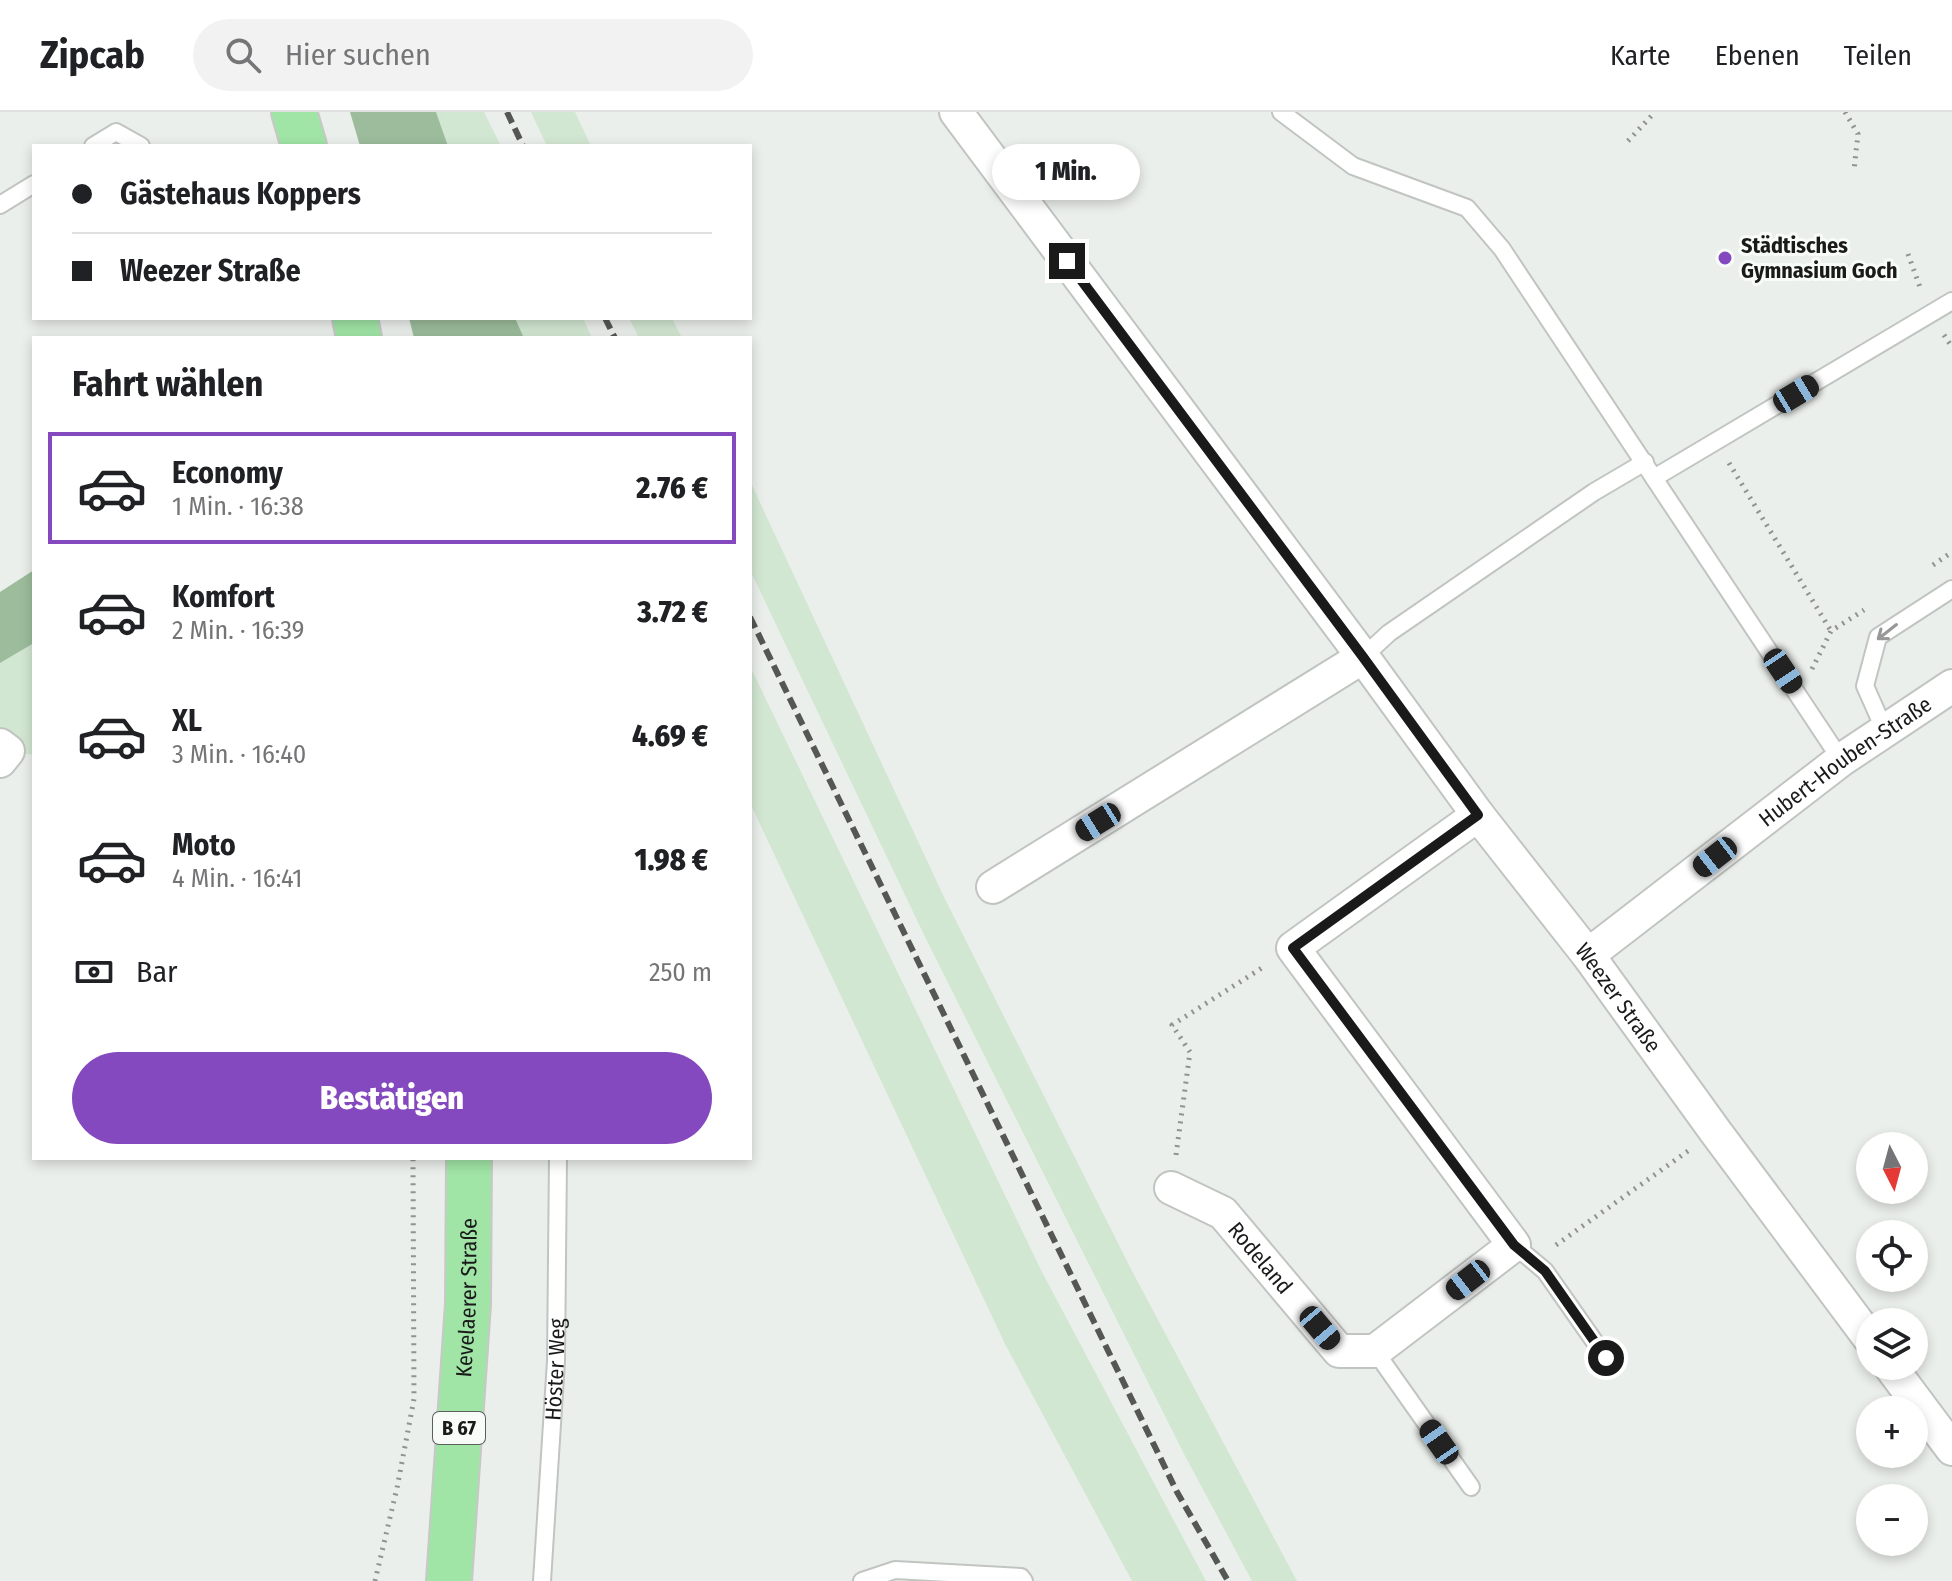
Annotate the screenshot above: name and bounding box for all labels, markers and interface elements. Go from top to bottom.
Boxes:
search box [193,19,753,91]
text: Zipcab [40,32,145,78]
icon: search [221,33,265,77]
text: Hier suchen [285,37,431,73]
text: Karte [1610,39,1671,72]
text: Ebenen [1715,39,1800,72]
text: Teilen [1844,39,1912,72]
callout: 1 Min. [993,145,1141,201]
text: 1 Min. [1035,156,1097,187]
text: Gästehaus Koppers [120,176,361,212]
place label: Städtisches Gymnasium Goch [1741,232,1898,284]
route end [1049,243,1085,279]
marker: Städtisches Gymnasium Goch [1716,249,1734,267]
text: Weezer Straße [120,253,301,289]
text: Fahrt wählen [72,362,263,406]
car [1769,371,1823,417]
icon: car [76,452,148,524]
text: Economy [172,455,283,491]
text: 2.76 € [636,470,708,506]
text: 1 Min. · 16:38 [172,491,304,522]
icon: car [76,576,148,648]
text: Komfort [172,579,275,615]
text: 3.72 € [637,594,708,630]
text: 2 Min. · 16:39 [172,615,304,646]
one-way arrow [1877,623,1899,640]
car [1760,644,1806,698]
street label: Hubert-Houben-Straße [1754,691,1937,832]
icon: car [76,700,148,772]
text: XL [172,703,202,739]
text: 4.69 € [632,718,708,754]
text: 3 Min. · 16:40 [172,739,306,770]
car [1071,799,1125,845]
icon: car [76,824,148,896]
text: Moto [172,827,236,863]
car [1689,833,1741,881]
text: 1.98 € [635,842,708,878]
text: 4 Min. · 16:41 [172,863,302,894]
street label: Weezer Straße [1570,938,1667,1058]
icon: cash [72,950,116,994]
text: Bar [136,954,178,990]
text: 250 m [649,957,712,988]
button: Bestätigen [72,1052,712,1144]
north arrow [1856,1132,1928,1204]
map controls [1856,1132,1928,1556]
street label: Rodeland [1222,1216,1298,1299]
street label: Kevelaerer Straße [450,1218,483,1378]
button: locate [1856,1220,1928,1292]
car [1442,1256,1494,1304]
car [1295,1302,1345,1354]
button: layers [1856,1308,1928,1380]
street label: Höster Weg [539,1317,570,1421]
route start [1588,1340,1624,1376]
button: + [1856,1396,1928,1468]
road number: B 67 [433,1412,485,1444]
car [1415,1415,1463,1469]
button: − [1856,1484,1928,1556]

